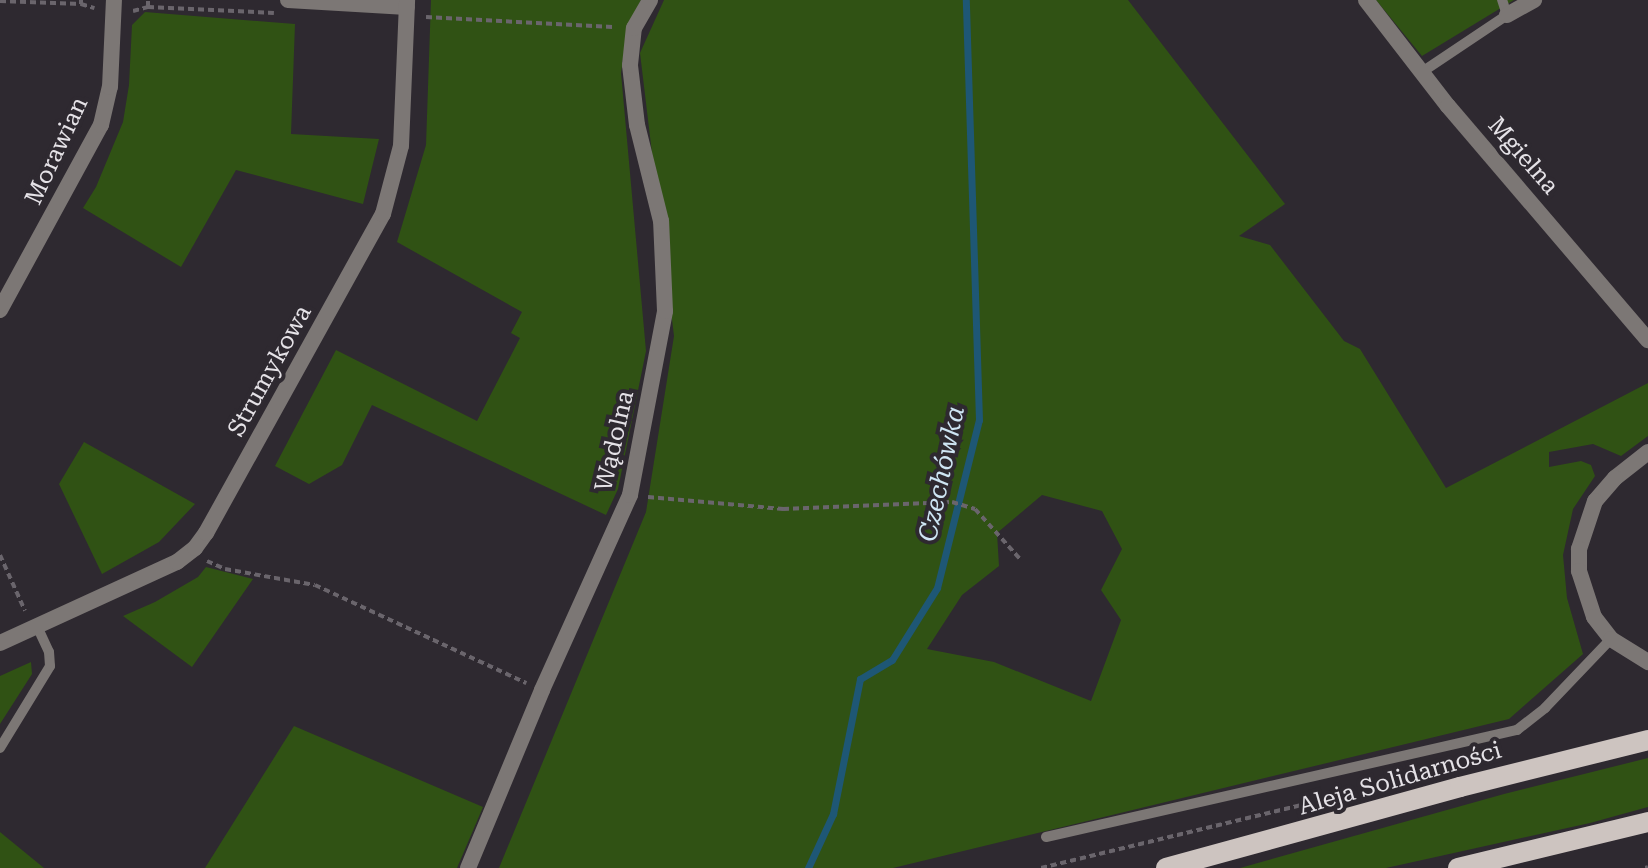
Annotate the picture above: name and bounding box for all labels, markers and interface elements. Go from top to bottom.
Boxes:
street label: Morawian [20,93,94,209]
street label: Mgielna [1482,111,1564,201]
street label: Strumykowa [222,300,318,442]
street label: Wądolna [589,388,641,494]
water label: Czechówka [912,403,972,545]
street label: Aleja Solidarności [1295,736,1505,822]

